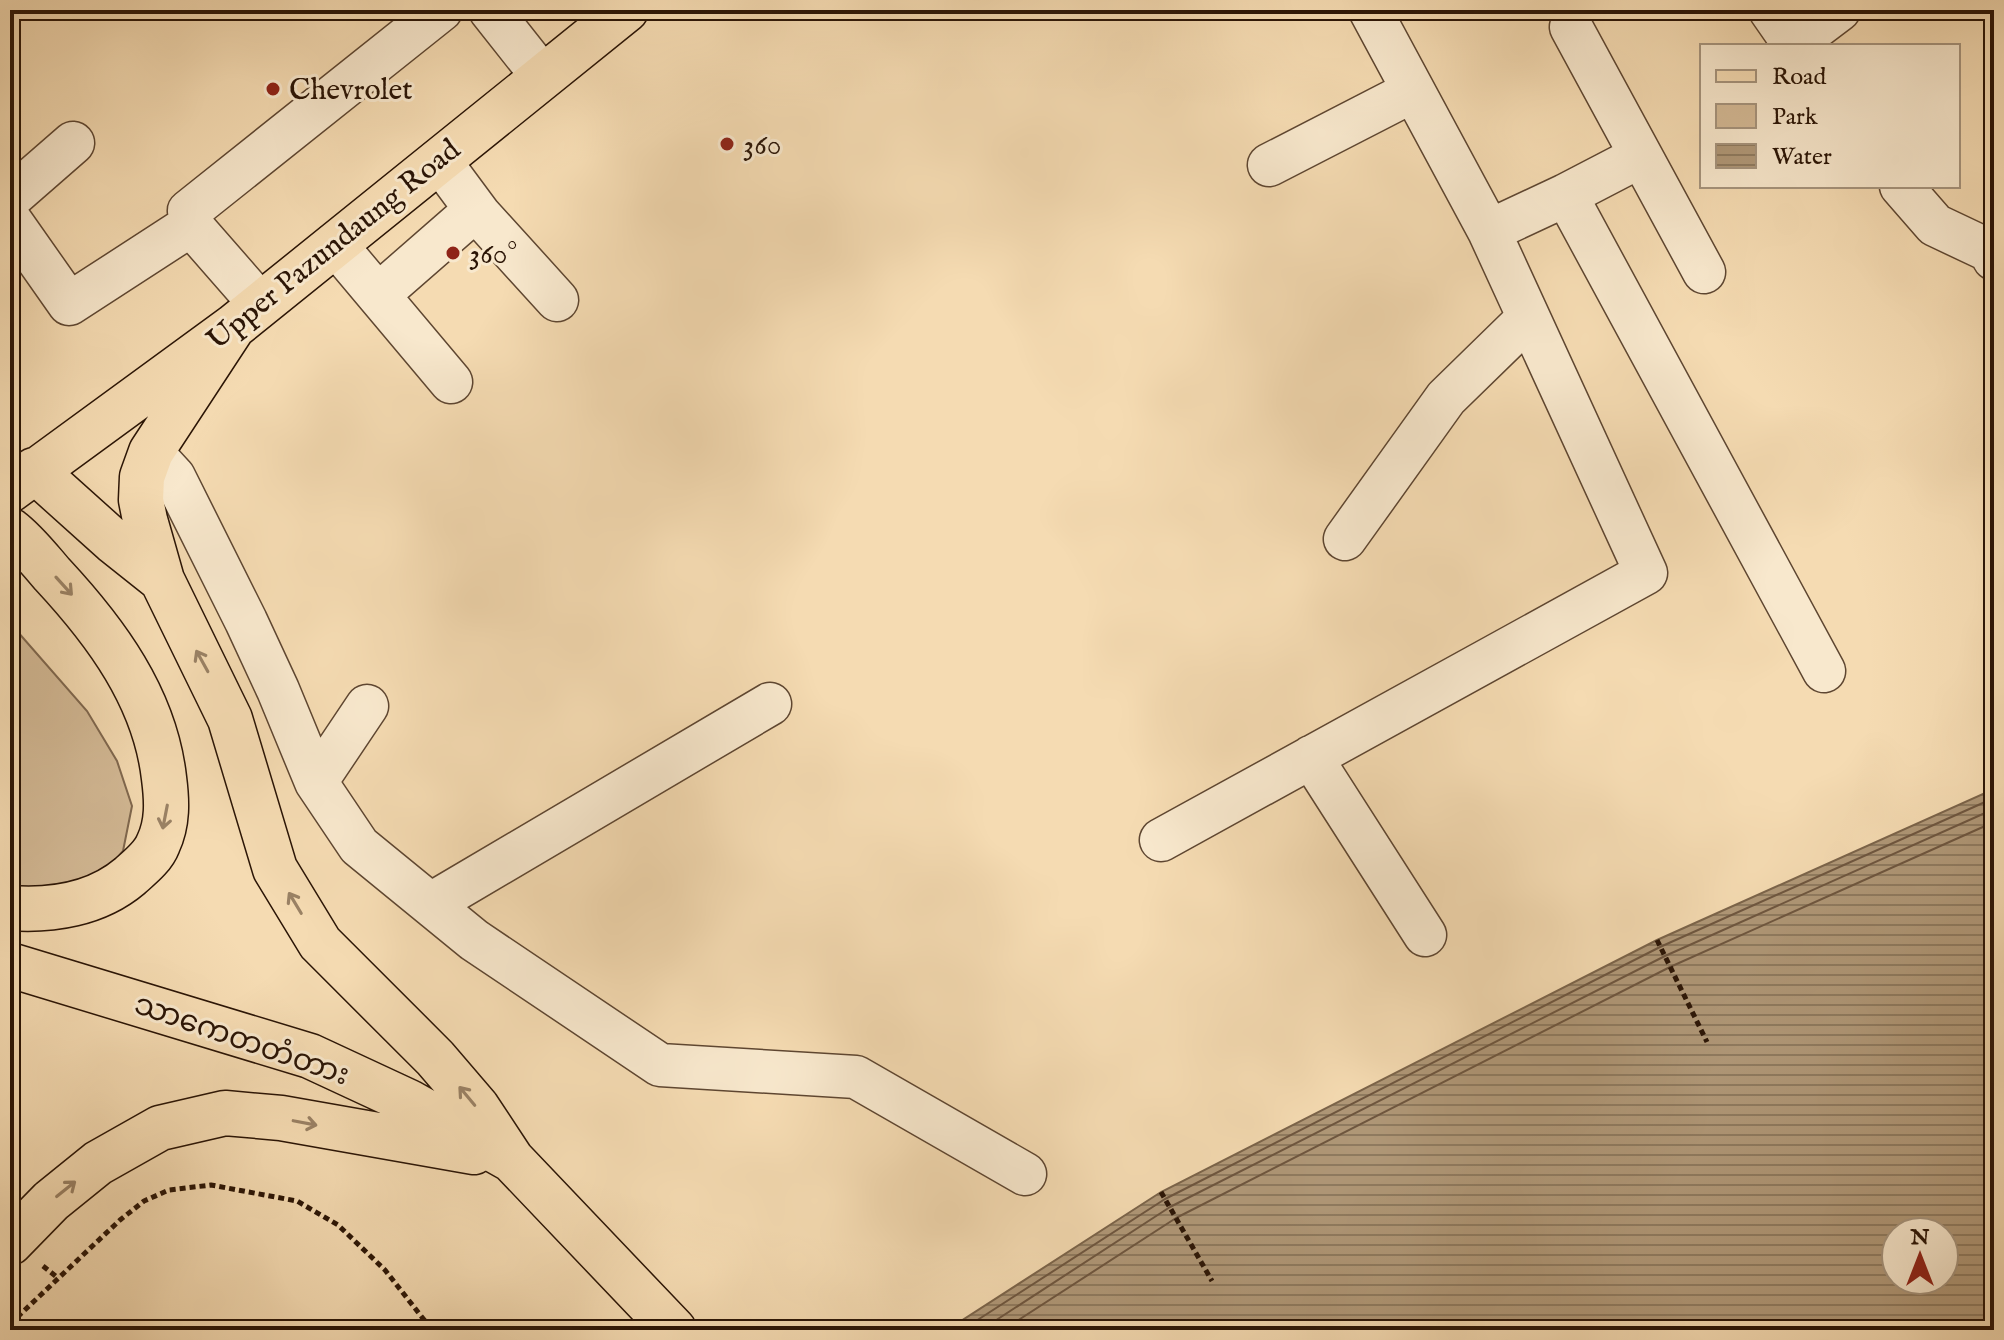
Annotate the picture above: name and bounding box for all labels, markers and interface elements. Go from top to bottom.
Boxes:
legend [1700,44,1960,188]
text: Road [1772,62,1826,93]
place label: Chevrolet [289,72,413,110]
marker: Chevrolet [264,80,282,98]
text: Park [1772,102,1818,133]
place label: 360 [743,127,782,165]
street label: Upper Pazundaung Road [200,131,469,360]
marker: 360 [718,135,736,153]
text: Water [1772,142,1832,173]
place label: 360° [469,236,517,274]
marker: 360° [444,244,462,262]
one-way arrow [54,576,73,596]
one-way arrow [194,650,210,673]
one-way arrow [156,804,171,830]
one-way arrow [287,892,303,915]
street label: သာကေတတံတား [129,986,354,1095]
one-way arrow [458,1087,476,1107]
one-way arrow [292,1116,318,1131]
one-way arrow [55,1180,76,1197]
north arrow [1880,1216,1960,1296]
text: N [1909,1224,1930,1252]

